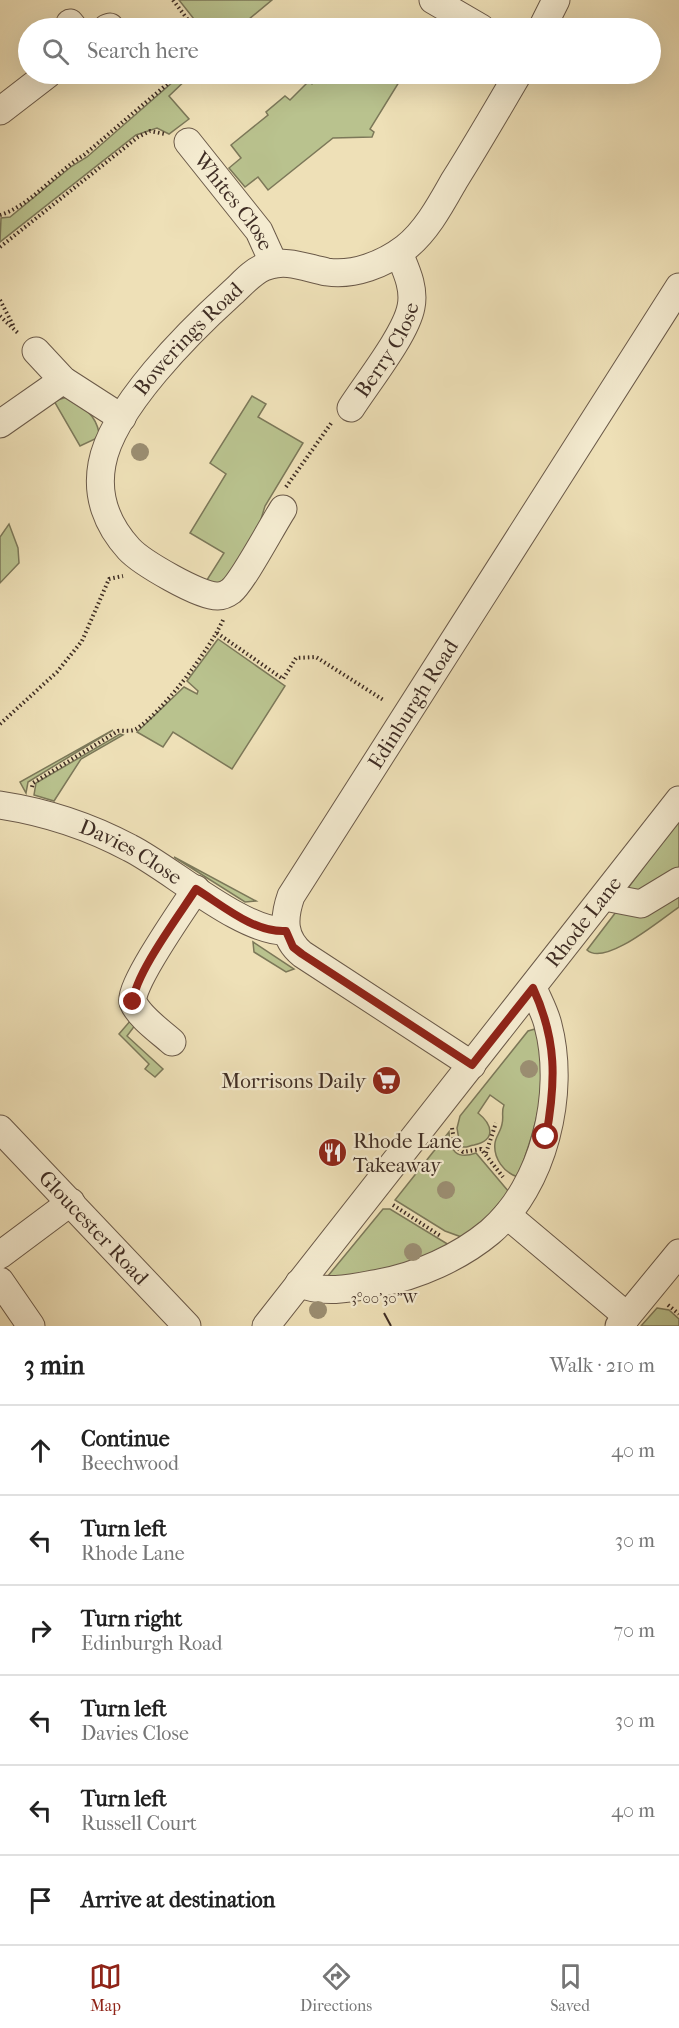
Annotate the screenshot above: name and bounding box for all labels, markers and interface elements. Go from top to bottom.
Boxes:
search box [18,18,661,84]
icon: search [39,35,72,68]
text: Search here [87,38,199,64]
street label: Whites Close [188,147,278,254]
street label: Bowerings Road [129,277,248,400]
street label: Berry Close [350,300,424,402]
street label: Edinburgh Road [363,635,463,773]
street label: Davies Close [76,814,186,889]
street label: Rhode Lane [540,872,626,972]
route end [119,988,145,1014]
supermarket icon: Morrisons Daily [371,1065,403,1097]
place label: Morrisons Daily [221,1069,367,1093]
route start [532,1123,558,1149]
place label: Rhode Lane Takeaway [353,1129,462,1177]
restaurant icon: Rhode Lane Takeaway [316,1137,348,1169]
street label: Gloucester Road [34,1166,154,1290]
text: 3°00'30"W [351,1289,418,1307]
text: 3 min [24,1350,85,1381]
text: Walk · 210 m [550,1354,655,1377]
text: Continue [81,1426,170,1452]
icon: ahead [24,1434,57,1467]
text: 40 m [611,1439,655,1462]
text: Beechwood [81,1452,179,1475]
text: Turn left [81,1516,167,1542]
icon: left [24,1524,57,1557]
text: 30 m [615,1529,655,1552]
text: Rhode Lane [81,1542,185,1565]
text: Turn right [81,1606,182,1632]
icon: right [24,1614,57,1647]
text: 70 m [613,1619,655,1642]
text: Edinburgh Road [81,1632,222,1655]
text: Turn left [81,1696,167,1722]
icon: left [24,1704,57,1737]
text: 30 m [615,1709,655,1732]
text: Davies Close [81,1722,189,1745]
text: Turn left [81,1786,167,1812]
icon: left [24,1794,57,1827]
text: 40 m [611,1799,655,1822]
text: Russell Court [81,1812,197,1835]
icon: arrive [24,1884,57,1917]
text: Arrive at destination [81,1887,275,1913]
tab: Map [89,1960,122,2015]
tab: Directions [300,1960,372,2015]
tab: Saved [550,1960,590,2015]

